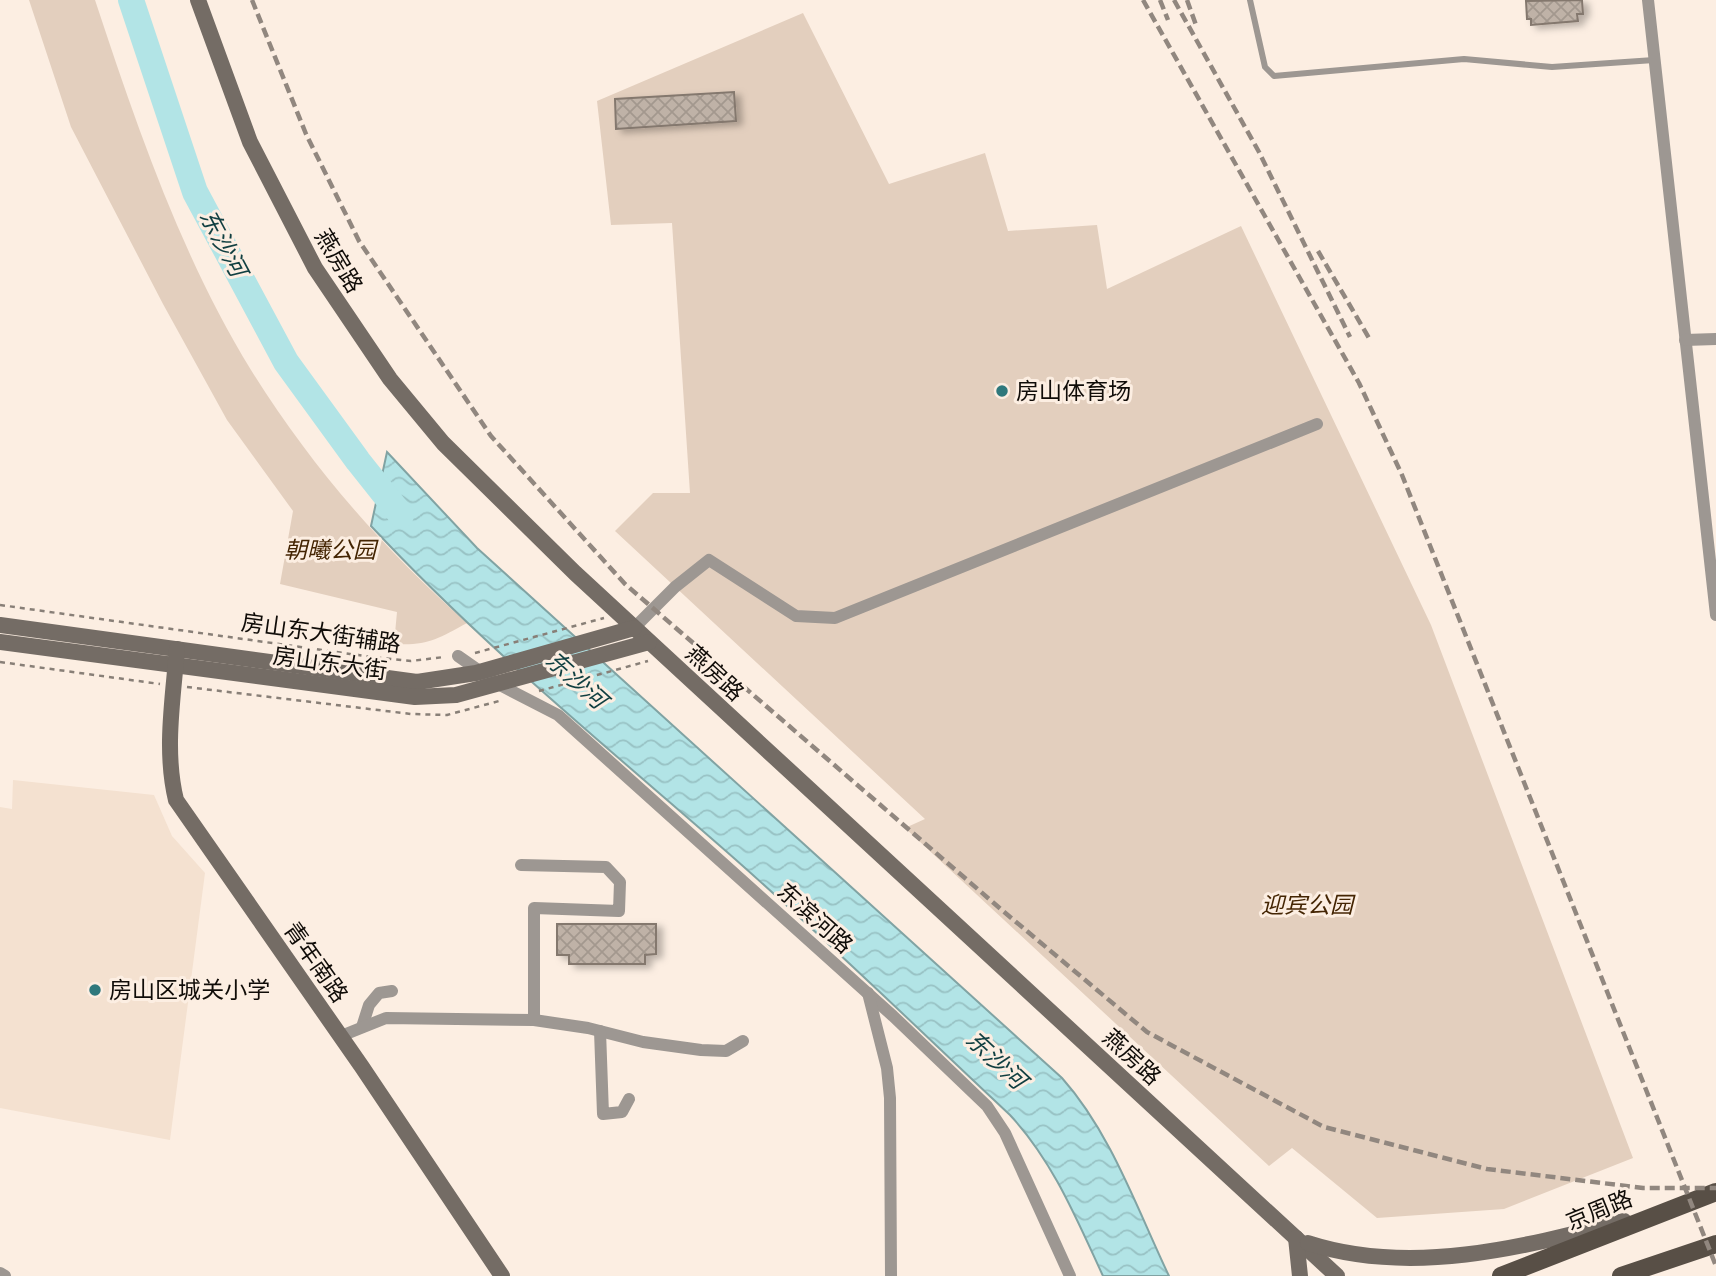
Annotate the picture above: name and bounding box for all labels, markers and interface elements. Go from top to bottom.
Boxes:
water label: 东沙河 [189,203,257,287]
street label: 燕房路 [305,223,370,300]
place label: 房山体育场 [1016,375,1131,410]
marker: 房山体育场 [994,383,1010,399]
park label: 朝曦公园 [284,534,379,569]
street label: 房山东大街辅路 [239,606,403,663]
street label: 燕房路 [677,638,751,710]
street label: 房山东大街 [270,639,389,690]
water label: 东沙河 [537,643,617,721]
street label: 东滨河路 [768,875,860,963]
park label: 迎宾公园 [1261,889,1356,924]
street label: 青年南路 [274,915,355,1011]
place label: 房山区城关小学 [109,974,270,1009]
marker: 房山区城关小学 [87,982,103,998]
street label: 燕房路 [1094,1022,1168,1094]
water label: 东沙河 [957,1023,1037,1101]
street label: 京周路 [1561,1182,1638,1241]

